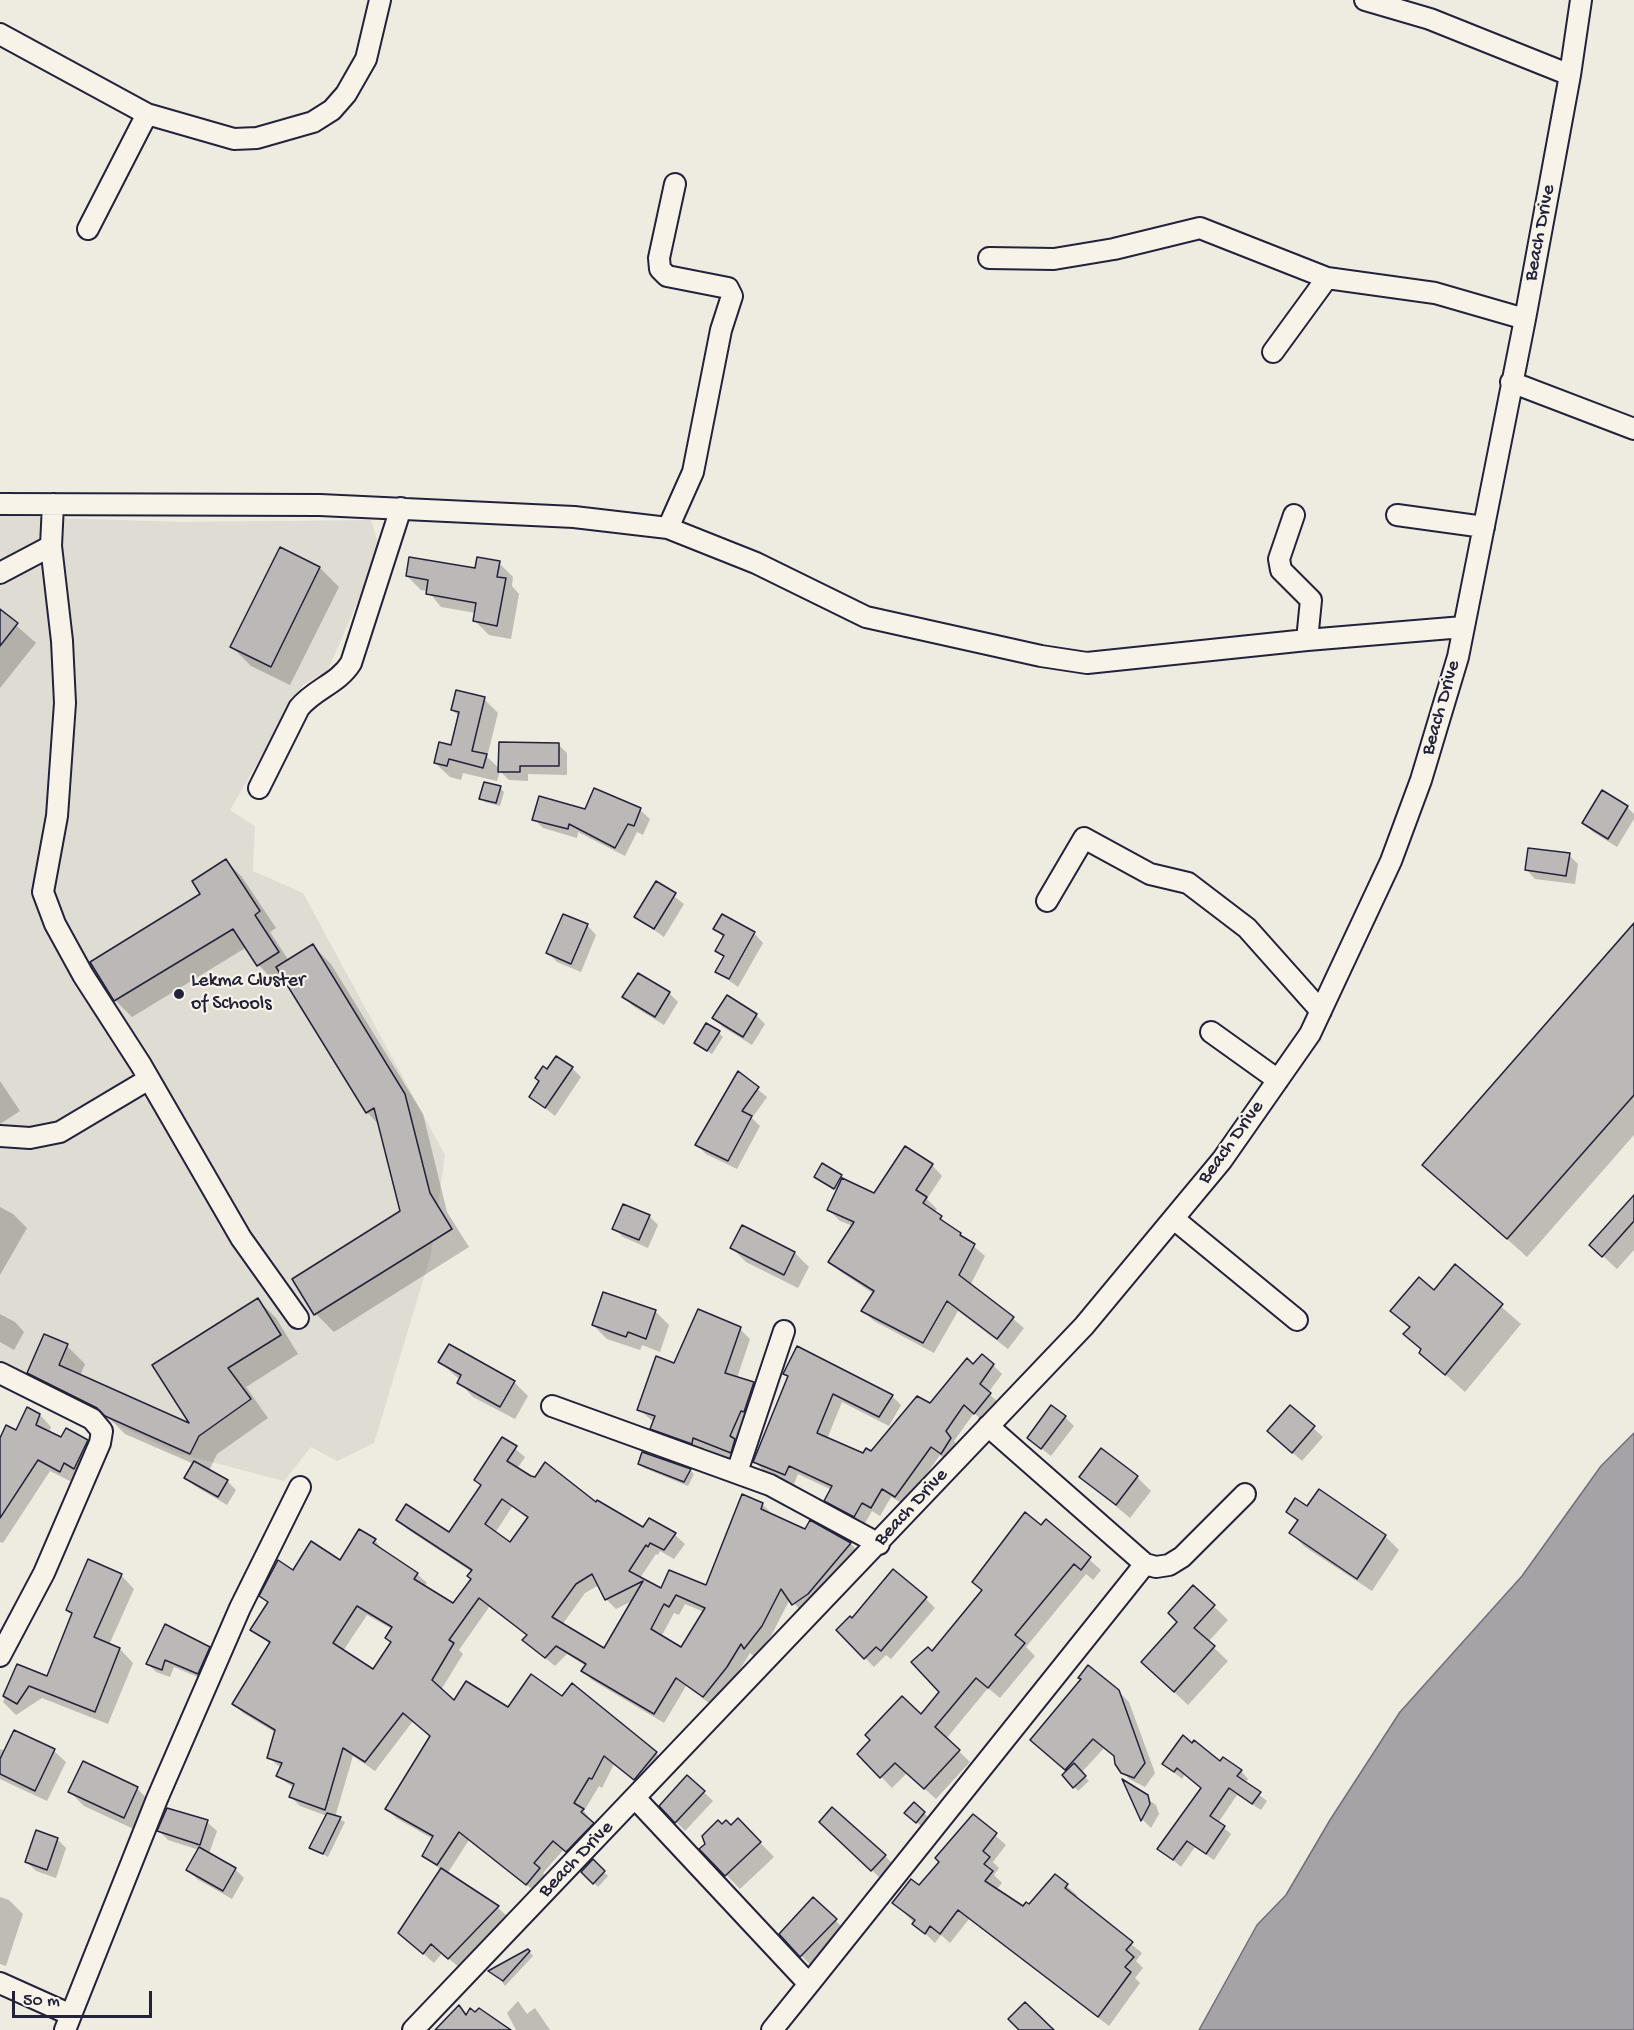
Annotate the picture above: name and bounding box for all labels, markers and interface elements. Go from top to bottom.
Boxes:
street label: Beach Drive [1520,183,1562,283]
street label: Beach Drive [1417,658,1467,758]
place label: Lekma Cluster of Schools [191,970,305,1017]
marker: Lekma Cluster of Schools [172,987,186,1001]
street label: Beach Drive [1194,1096,1270,1190]
street label: Beach Drive [870,1464,954,1552]
street label: Beach Drive [534,1817,620,1903]
scale bar [15,1979,154,2017]
text: 50 m [23,1991,60,2012]

